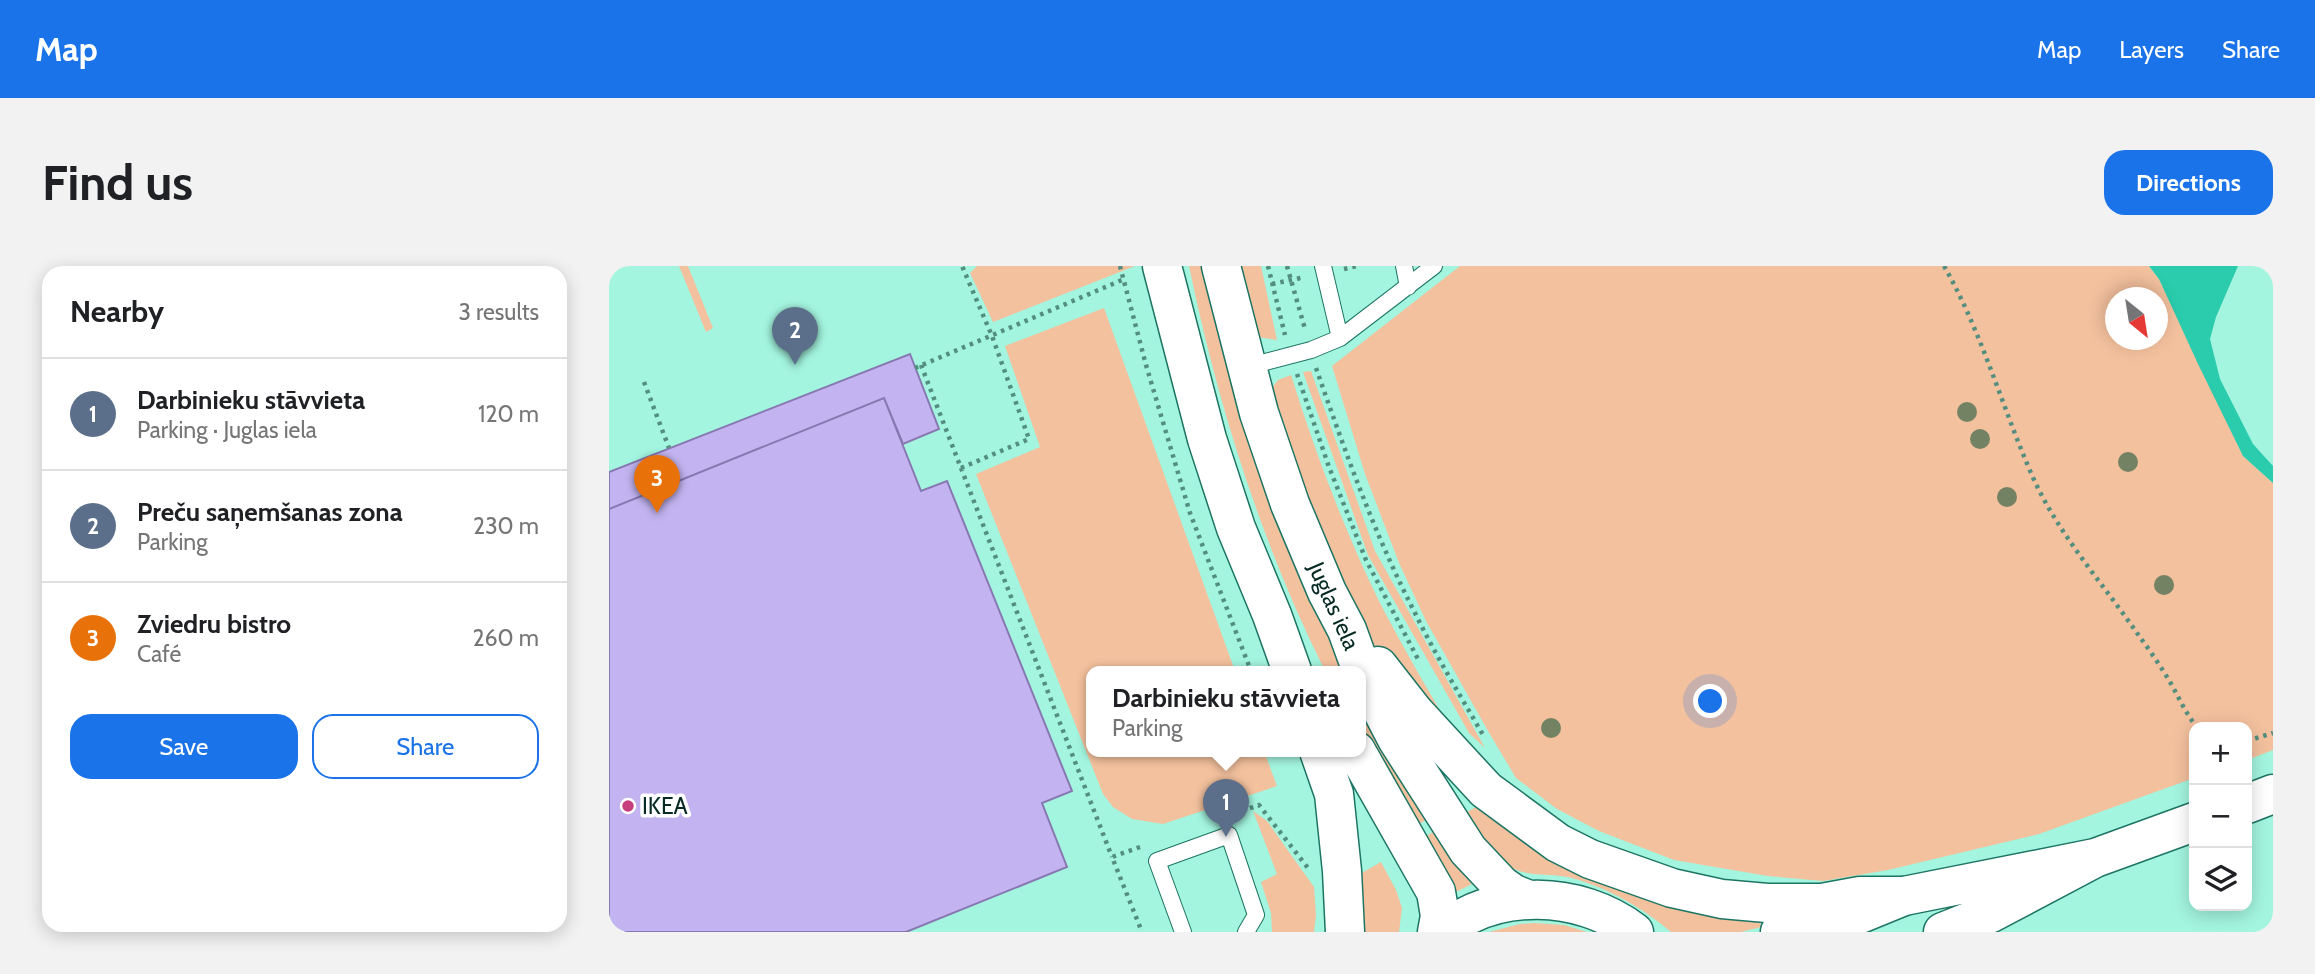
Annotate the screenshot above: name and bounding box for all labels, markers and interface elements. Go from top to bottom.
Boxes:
text: Map [35,29,98,69]
text: Map [2037,35,2081,64]
text: Layers [2119,35,2184,64]
text: Share [2222,35,2280,64]
button: Directions [2104,150,2273,215]
text: Find us [42,153,193,212]
north arrow [2105,287,2168,350]
text: Nearby [70,293,164,330]
text: 3 results [458,298,539,326]
pin: 2 [772,307,818,365]
text: Darbinieku stāvvieta [137,384,365,416]
text: 1 [89,400,97,428]
text: 120 m [478,400,539,428]
text: Parking · Juglas iela [137,416,317,444]
pin: 3 [634,455,680,513]
text: Preču saņemšanas zona [137,496,403,528]
text: 2 [87,512,99,540]
text: 230 m [473,512,539,540]
text: Parking [137,528,208,556]
street label: Juglas iela [1302,557,1366,654]
text: Zviedru bistro [137,608,291,640]
text: 3 [87,624,99,652]
text: 260 m [472,624,539,652]
text: Café [137,640,181,668]
popup [1086,666,1366,757]
text: Darbinieku stāvvieta [1112,682,1340,714]
your location [1693,684,1727,718]
button: Save [70,714,298,779]
button: Share [312,714,539,779]
text: Parking [1112,714,1183,742]
map controls [2189,722,2252,911]
button: + [2189,722,2252,785]
pin: 1 [1203,779,1249,837]
button: − [2189,785,2252,848]
place label: IKEA [642,792,688,820]
marker: IKEA [620,798,636,814]
button: layers [2189,848,2252,911]

